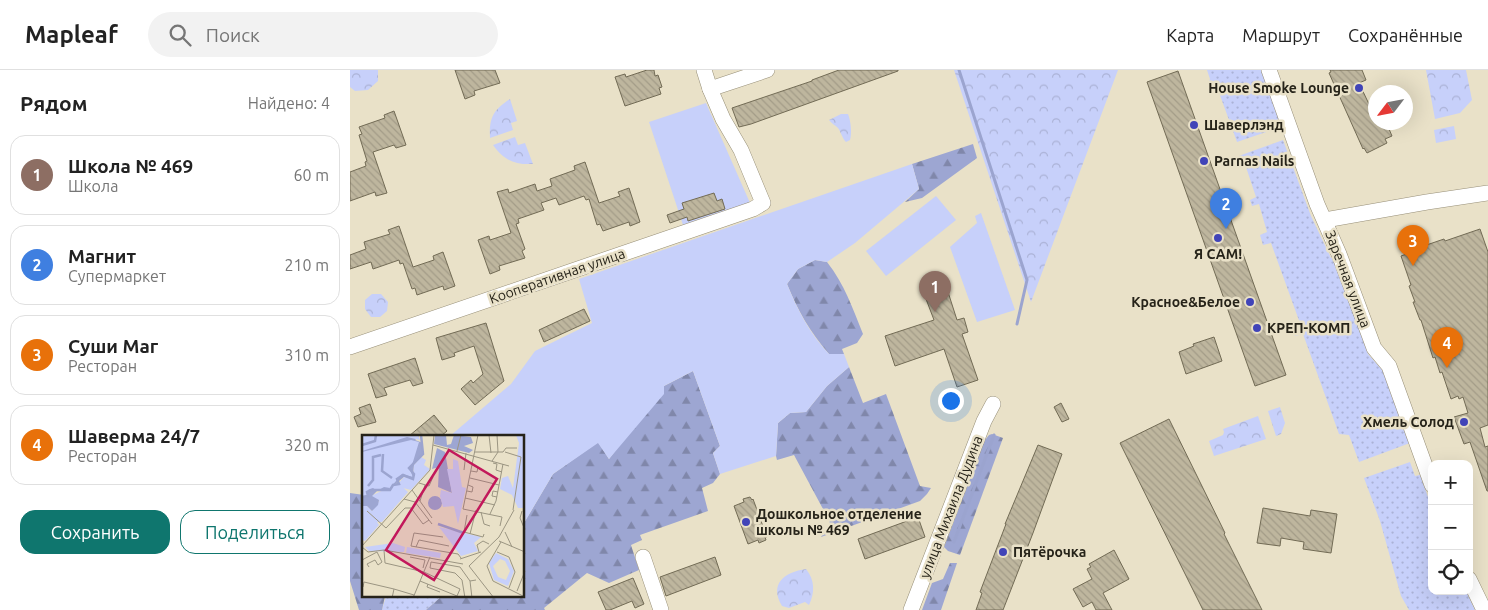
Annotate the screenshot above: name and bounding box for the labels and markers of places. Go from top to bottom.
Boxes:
place label: House Smoke Lounge [1208,80,1349,96]
marker: House Smoke Lounge [1353,82,1365,94]
place label: Шаверлэнд [1204,117,1284,133]
marker: Шаверлэнд [1188,119,1200,131]
place label: Parnas Nails [1214,153,1295,169]
marker: Parnas Nails [1198,155,1210,167]
pin: 2 [1210,188,1242,229]
pin: 3 [1397,225,1429,266]
marker: Я САМ! [1212,232,1224,244]
place label: Я САМ! [1194,246,1242,262]
pin: 1 [919,271,951,312]
place label: Красное&Белое [1131,294,1240,310]
marker: Красное&Белое [1244,296,1256,308]
place label: КРЕП-КОМП [1267,320,1350,336]
marker: КРЕП-КОМП [1251,322,1263,334]
pin: 4 [1431,327,1463,368]
place label: Хмель Солод [1363,414,1454,430]
marker: Хмель Солод [1458,416,1470,428]
place label: Дошкольное отделение школы № 469 [756,506,922,538]
marker: Дошкольное отделение школы № 469 [740,516,752,528]
place label: Пятёрочка [1013,544,1086,560]
marker: Пятёрочка [997,546,1009,558]

